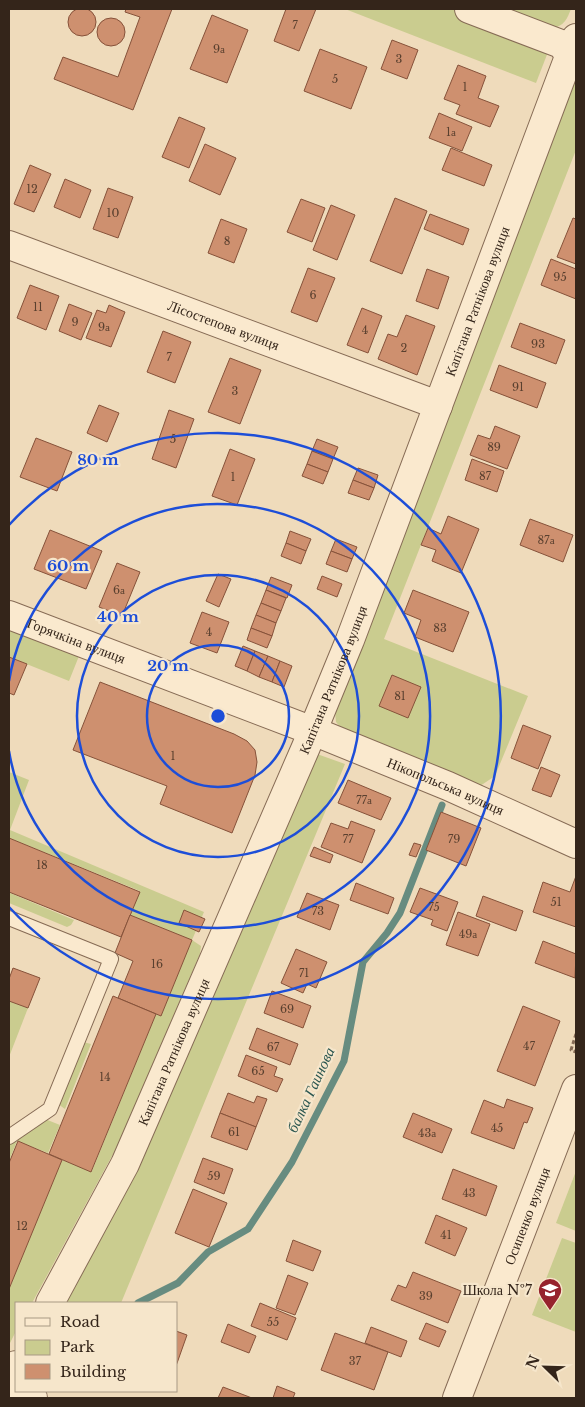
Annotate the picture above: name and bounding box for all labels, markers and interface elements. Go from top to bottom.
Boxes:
house number: 7 [292,18,298,32]
house number: 9а [213,42,225,56]
house number: 3 [396,52,403,66]
house number: 5 [332,72,338,86]
house number: 1 [463,80,468,94]
house number: 1а [446,125,456,139]
house number: 12 [26,182,38,196]
house number: 10 [107,206,120,220]
street label: Капітана Ратнікова вулиця [441,223,514,379]
house number: 8 [224,234,230,248]
house number: 95 [553,270,567,284]
house number: 6 [309,288,317,302]
street label: Лісостепова вулиця [165,296,282,354]
house number: 11 [33,300,43,314]
house number: 9 [71,315,79,329]
house number: 9а [98,320,110,334]
house number: 4 [362,323,368,337]
house number: 93 [531,337,545,351]
house number: 2 [401,341,408,355]
house number: 7 [166,350,172,364]
house number: 91 [512,380,524,394]
house number: 3 [232,384,239,398]
house number: 5 [170,432,176,446]
house number: 89 [487,440,501,454]
text: 80 m [77,450,119,469]
house number: 87 [479,469,492,483]
house number: 1 [231,470,236,484]
house number: 87а [537,533,555,547]
text: 60 m [47,556,89,575]
house number: 6а [113,583,125,597]
street label: Капітана Ратнікова вулиця [295,602,371,757]
text: 40 m [97,607,139,626]
street label: Горячкіна вулиця [25,614,128,668]
house number: 83 [433,621,447,635]
house number: 4 [206,625,212,639]
text: 20 m [147,656,189,675]
house number: 81 [394,689,406,703]
centre of rings [209,707,227,725]
house number: 1 [171,749,176,763]
street label: Нікопольська вулиця [385,753,507,819]
house number: 77а [356,793,372,807]
house number: 77 [342,832,354,846]
house number: 79 [448,832,460,846]
house number: 18 [36,858,48,872]
house number: 51 [550,895,562,909]
house number: 75 [428,900,440,914]
house number: 73 [312,904,324,918]
house number: 49а [459,927,477,941]
house number: 16 [151,957,163,971]
house number: 71 [299,966,309,980]
street label: Капітана Ратнікова вулиця [134,975,214,1128]
house number: 69 [280,1002,294,1016]
house number: 47 [523,1039,535,1053]
house number: 67 [267,1040,280,1054]
water label: балка Гаинова [283,1044,339,1135]
house number: 65 [251,1064,265,1078]
house number: 14 [99,1070,111,1084]
house number: 45 [491,1121,503,1135]
house number: 61 [228,1125,240,1139]
house number: 43а [418,1126,436,1140]
street label: Осипенко вулиця [500,1164,554,1267]
house number: 59 [207,1169,221,1183]
house number: 43 [462,1186,476,1200]
house number: 12 [16,1219,28,1233]
house number: 41 [440,1228,452,1242]
school or university icon: Школа №7 [537,1277,563,1311]
place label: Школа №7 [463,1281,533,1299]
house number: 39 [419,1289,433,1303]
legend [15,1302,178,1392]
text: Road [60,1312,100,1331]
house number: 55 [267,1315,279,1329]
text: Park [60,1337,96,1356]
north arrow [520,1342,570,1392]
text: N [522,1352,544,1371]
house number: 37 [349,1354,362,1368]
text: Building [60,1362,127,1381]

